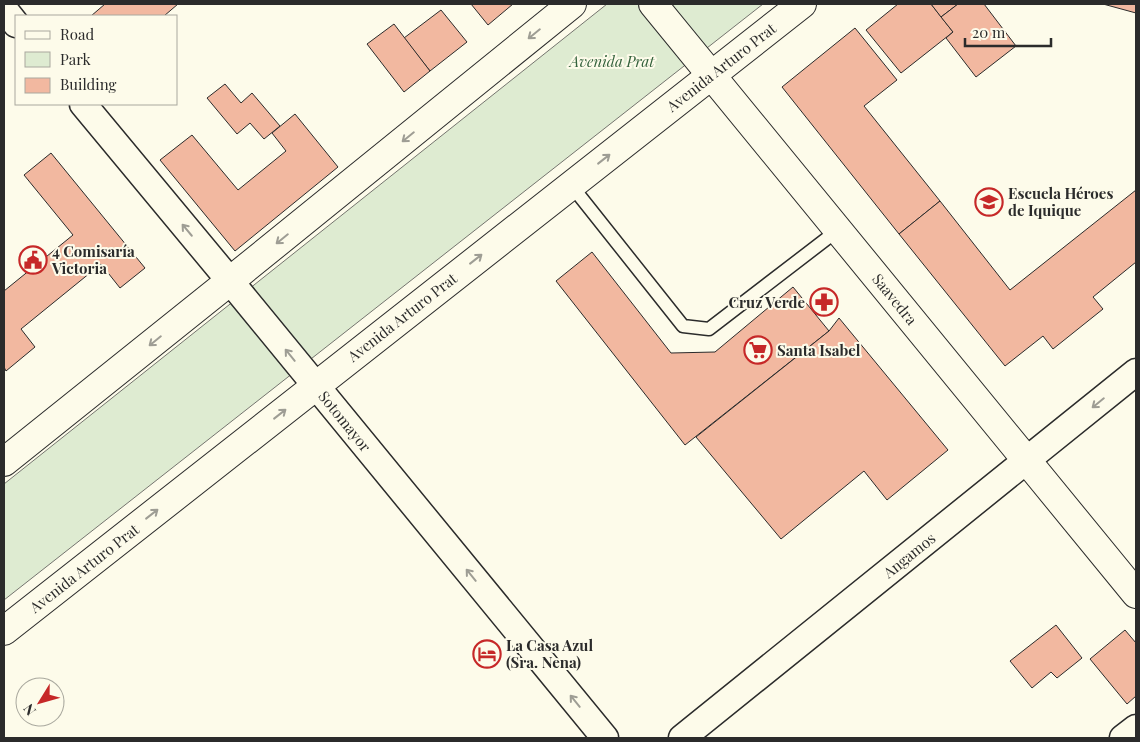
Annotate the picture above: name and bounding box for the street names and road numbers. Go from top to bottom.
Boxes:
street label: Avenida Arturo Prat [661,18,780,117]
street label: Avenida Arturo Prat [342,268,461,367]
street label: Saavedra [868,269,922,329]
street label: Sotomayor [314,386,376,456]
street label: Avenida Arturo Prat [24,519,143,618]
street label: Angamos [878,528,939,583]

